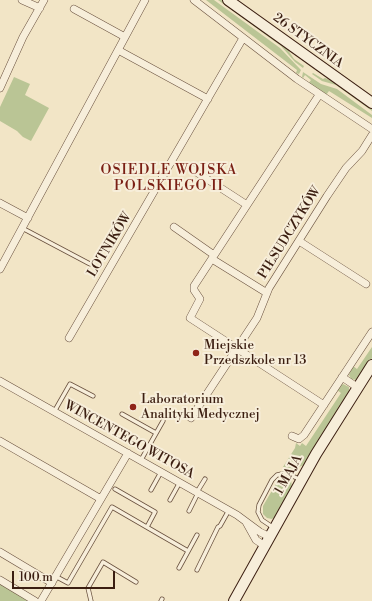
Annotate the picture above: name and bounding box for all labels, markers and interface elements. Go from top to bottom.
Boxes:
street label: 26 STYCZNIA [270,10,346,72]
district label: OSIEDLE WOJSKA POLSKIEGO II [101,163,237,196]
street label: PIŁSUDCZYKÓW [255,184,325,282]
street label: LOTNIKÓW [85,210,135,280]
place label: Miejskie Przedszkole nr 13 [204,338,306,369]
marker: Miejskie Przedszkole nr 13 [191,348,201,358]
place label: Laboratorium Analityki Medycznej [141,392,260,423]
street label: WINCENTEGO WITOSA [61,398,197,482]
marker: Laboratorium Analityki Medycznej [128,402,138,412]
street label: 1 MAJA [272,452,306,498]
scale bar [14,563,117,589]
text: 100 m [19,570,53,585]

